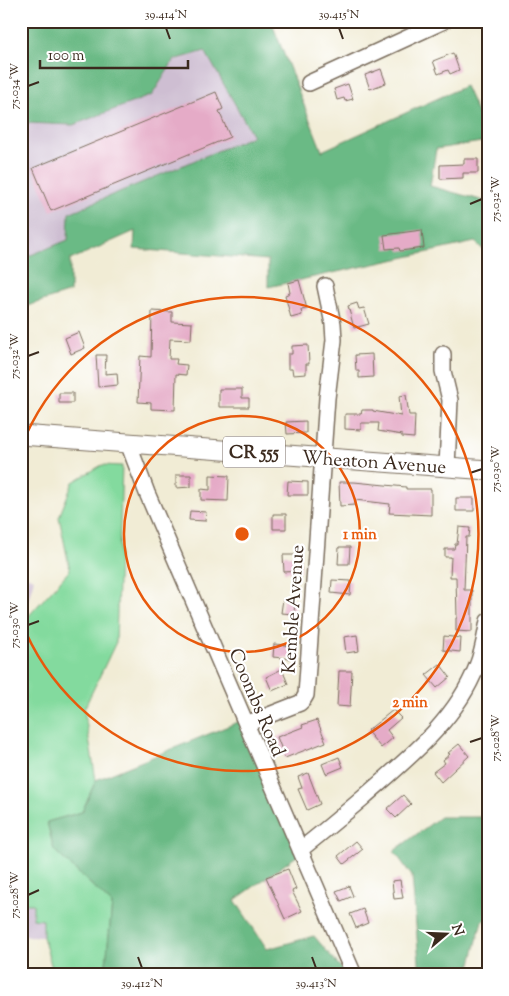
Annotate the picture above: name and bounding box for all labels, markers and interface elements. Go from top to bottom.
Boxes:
text: 39.414°N [145,6,188,24]
text: 39.415°N [319,6,360,24]
scale bar [40,38,188,70]
text: 100 m [48,46,85,67]
text: 75.034°W [6,62,24,109]
text: 75.032°W [487,175,505,222]
text: 75.032°W [6,332,24,379]
road number: CR 555 [223,437,285,468]
street label: Wheaton Avenue [300,445,447,482]
text: 75.030°W [487,445,505,492]
centre of rings [233,525,251,543]
text: 1 min [343,525,377,546]
street label: Kemble Avenue [277,544,312,675]
text: 75.030°W [6,601,24,648]
street label: Coombs Road [221,644,291,762]
text: 2 min [392,693,428,714]
text: 75.028°W [487,714,505,762]
text: 75.028°W [6,871,24,919]
north arrow [422,908,472,958]
text: N [445,922,468,939]
text: 39.412°N [121,975,163,993]
text: 39.413°N [295,975,337,993]

